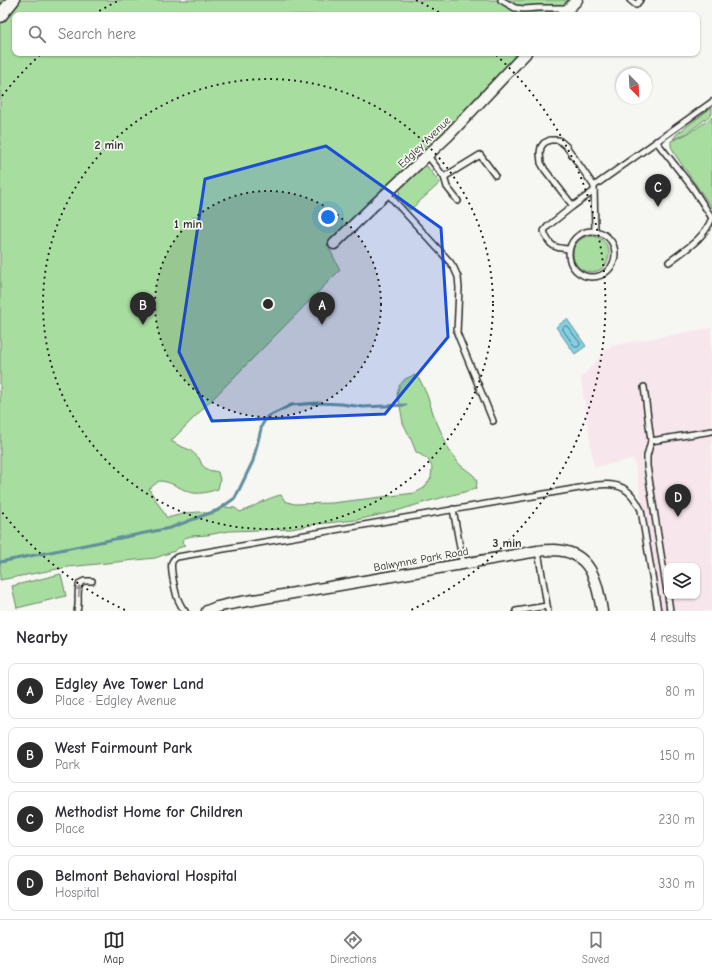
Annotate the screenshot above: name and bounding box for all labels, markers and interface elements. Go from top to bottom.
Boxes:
search box [12,12,700,56]
icon: search [26,23,48,45]
text: Search here [58,25,136,43]
north arrow [616,68,652,104]
street label: Edgley Avenue [395,114,454,171]
text: 2 min [94,138,124,152]
pin: C [645,174,671,207]
your location [318,207,338,227]
text: 1 min [174,217,202,231]
pin: B [130,292,156,325]
pin: A [309,292,335,325]
centre of rings [261,297,275,311]
pin: D [665,484,691,517]
text: 3 min [492,536,522,550]
street label: Balwynne Park Road [373,545,470,574]
map controls [664,563,700,599]
button: layers [664,563,700,599]
one-way arrow [76,585,83,597]
text: Nearby [16,628,67,647]
text: 4 results [650,630,696,645]
text: Edgley Ave Tower Land [55,675,204,693]
text: A [26,684,34,699]
text: 80 m [665,684,695,699]
text: Place · Edgley Avenue [55,693,176,708]
text: West Fairmount Park [55,739,192,757]
text: B [26,748,34,763]
text: 150 m [660,748,695,763]
text: Park [55,757,80,772]
text: Methodist Home for Children [55,803,243,821]
text: C [26,812,34,827]
text: 230 m [659,812,695,827]
text: Place [55,821,85,836]
text: Belmont Behavioral Hospital [55,867,237,885]
text: D [26,876,34,891]
text: 330 m [659,876,695,891]
text: Hospital [55,885,99,900]
tab: Map [103,929,125,966]
tab: Directions [330,929,377,966]
tab: Saved [582,929,609,966]

